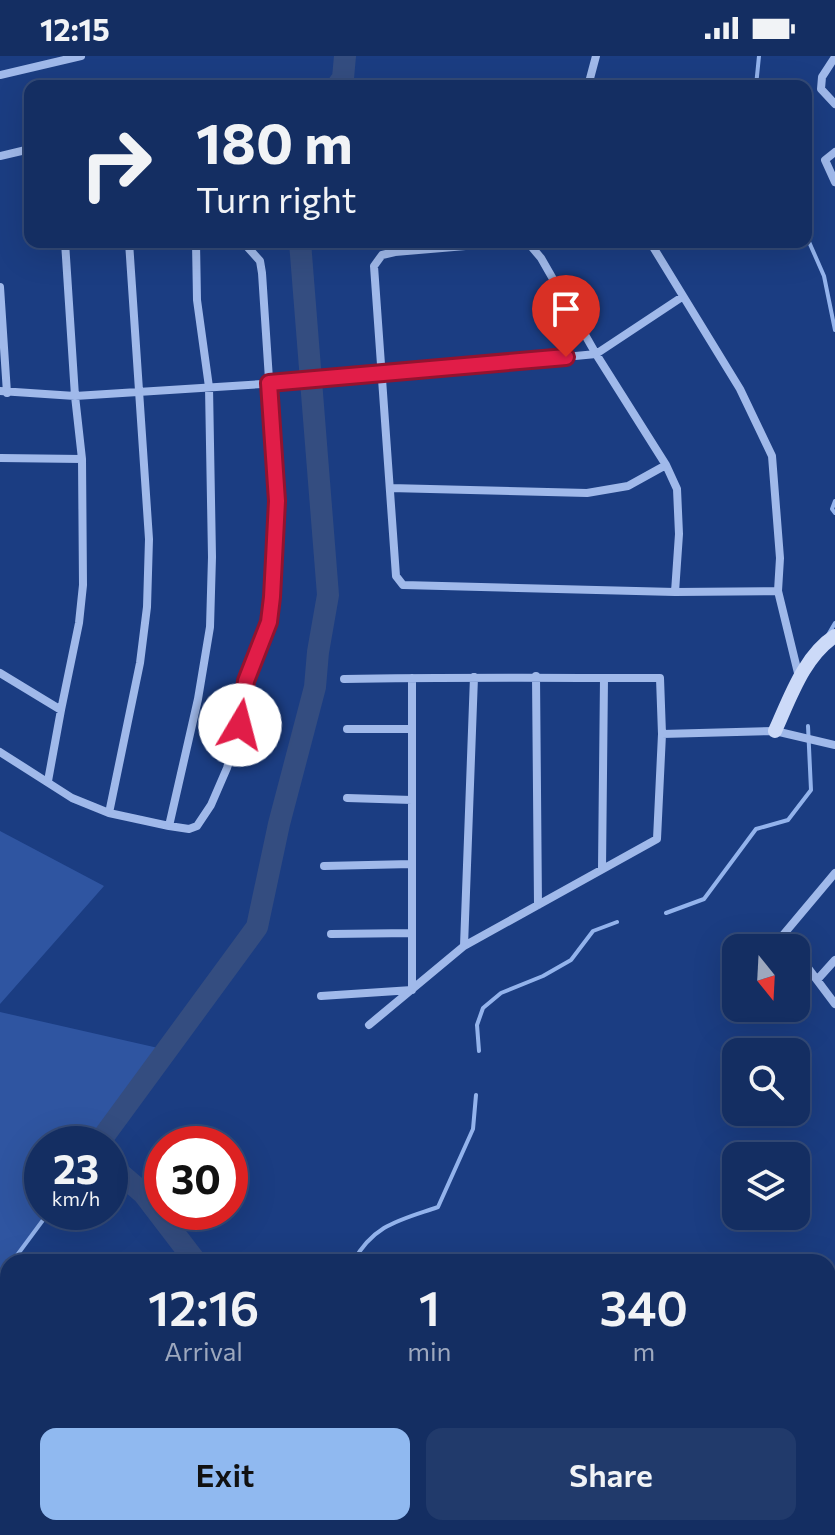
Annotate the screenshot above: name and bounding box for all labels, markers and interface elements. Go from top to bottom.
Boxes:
text: 12:15 [40,10,110,47]
text: 180 m [196,107,353,176]
icon: right [64,112,168,216]
text: Turn right [196,176,357,220]
pin [532,275,600,357]
icon: arrive [544,287,588,331]
position arrow [198,683,282,767]
north arrow [722,934,810,1022]
map controls [722,934,810,1230]
button: search [722,1038,810,1126]
speed limit sign: 30 [144,1126,248,1230]
button: layers [722,1142,810,1230]
text: 23 [53,1143,99,1192]
text: km/h [52,1186,100,1210]
text: 12:16 [148,1277,259,1336]
text: 1 [419,1277,440,1336]
text: 340 [599,1277,688,1336]
text: Arrival [164,1335,243,1366]
text: min [407,1335,451,1366]
text: m [632,1335,655,1366]
button: Exit [40,1428,410,1520]
button: Share [426,1428,796,1520]

